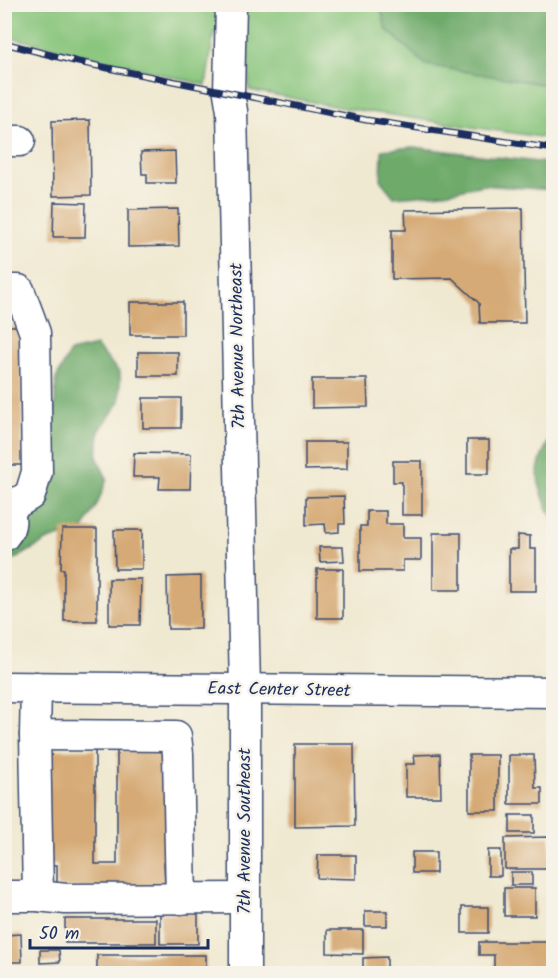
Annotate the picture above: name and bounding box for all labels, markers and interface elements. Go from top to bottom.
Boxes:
street label: 7th Avenue Northeast [223,261,254,429]
street label: East Center Street [207,675,352,706]
street label: 7th Avenue Southeast [231,747,260,914]
scale bar [30,912,208,950]
text: 50 m [39,920,79,949]

